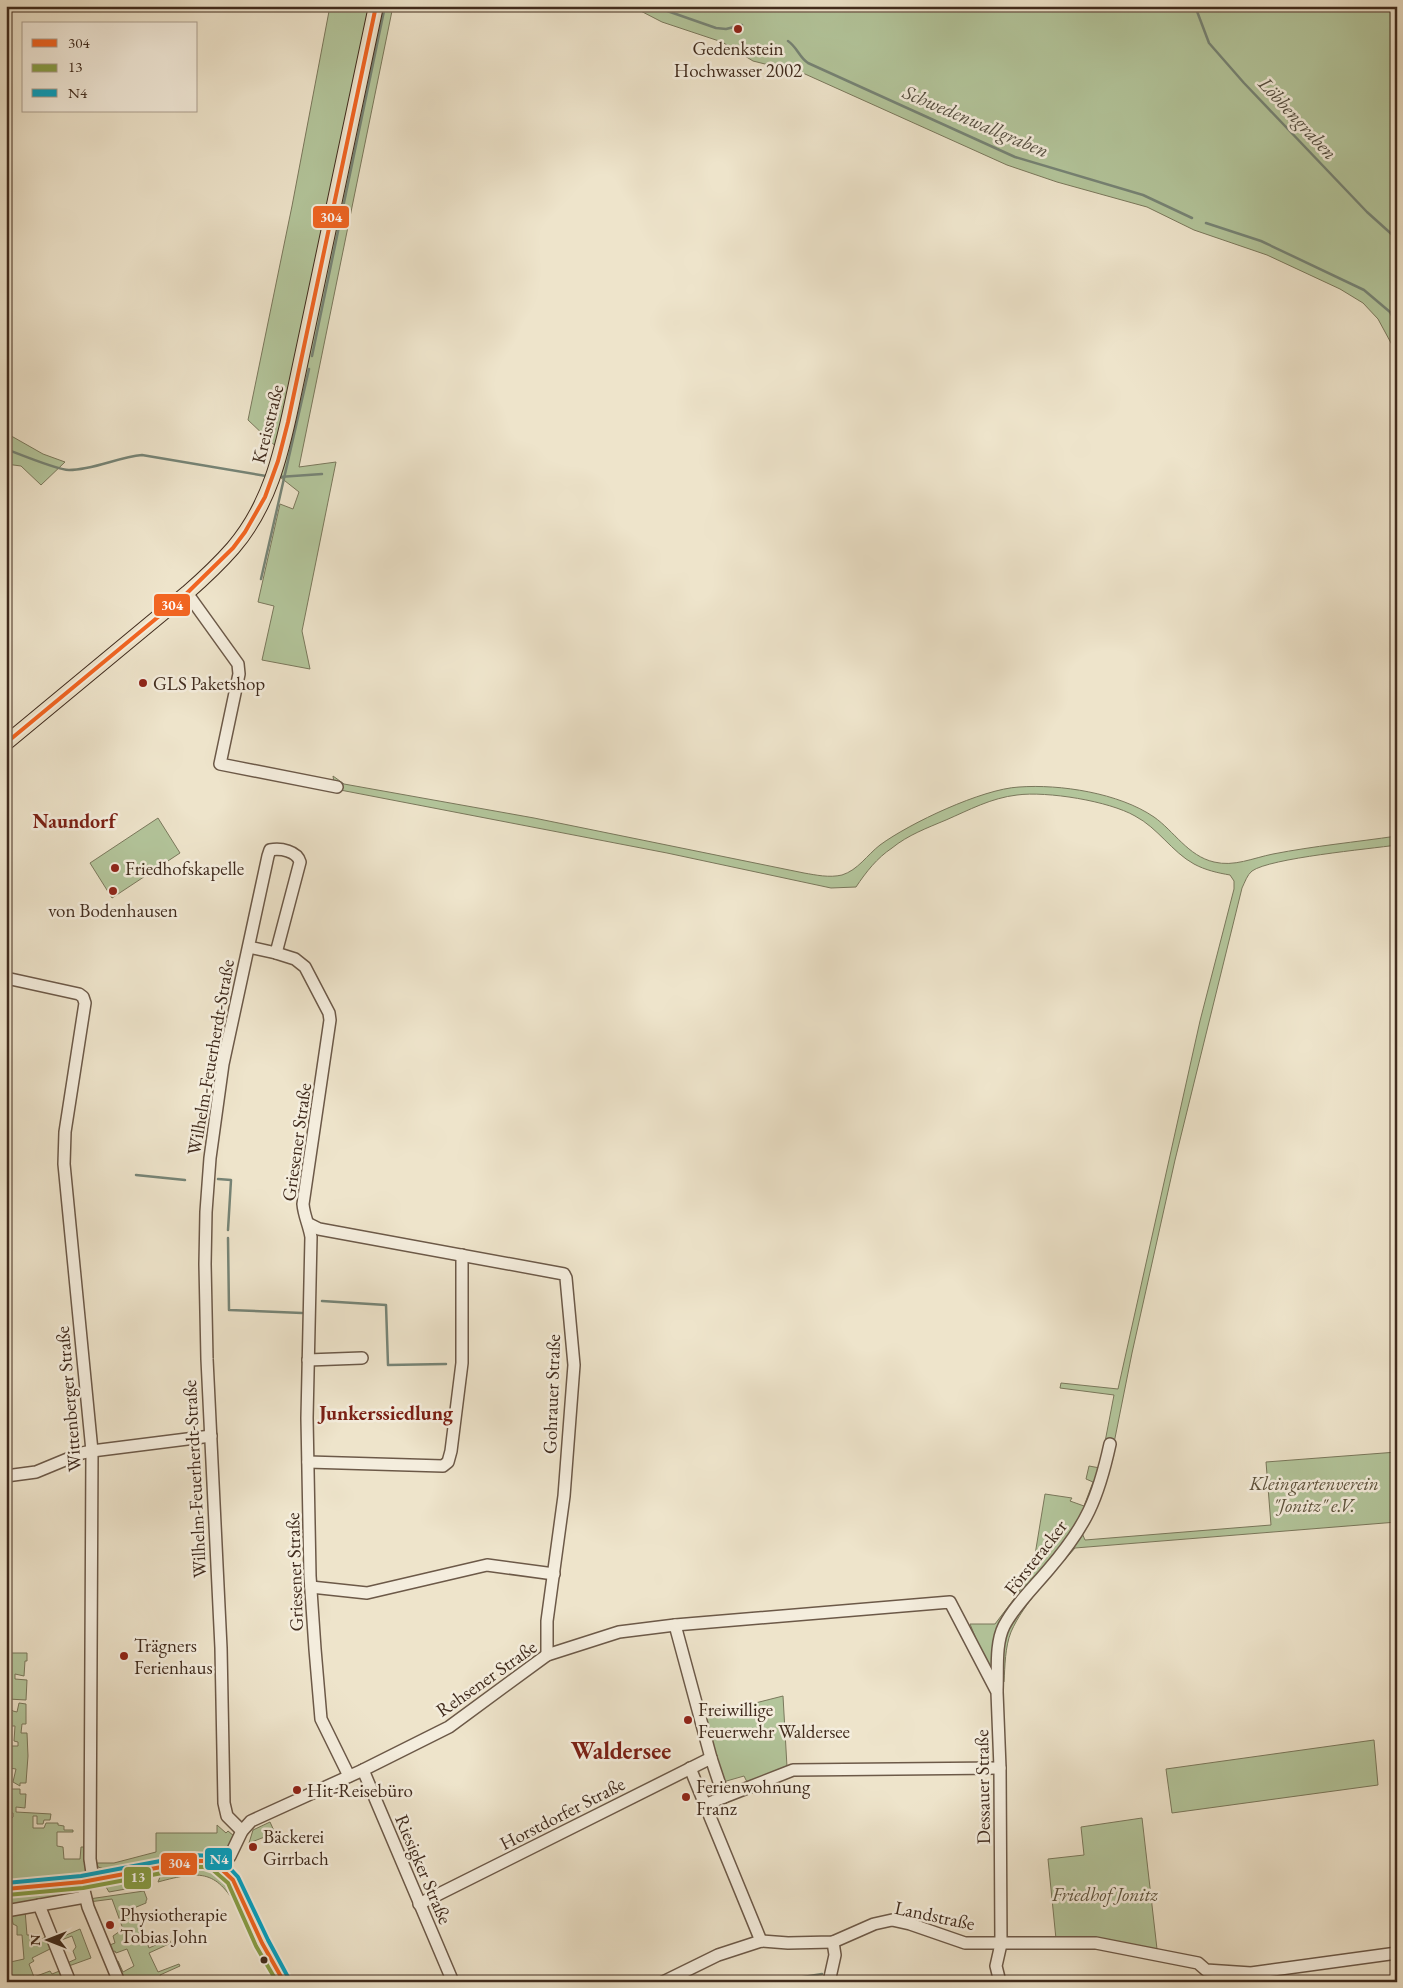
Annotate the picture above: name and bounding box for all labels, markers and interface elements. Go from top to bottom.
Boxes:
legend [22,22,198,112]
marker: Gedenkstein Hochwasser 2002 [732,23,744,35]
text: 304 [68,33,90,52]
place label: Gedenkstein Hochwasser 2002 [674,36,802,83]
text: 13 [68,57,82,76]
water label: Löbbengraben [1252,70,1343,165]
water label: Schwedenwallgraben [898,78,1053,163]
text: N4 [68,83,88,102]
line badge: 304 [312,205,350,229]
text: 304 [320,208,343,226]
street label: Kreisstraße [246,382,289,466]
line badge: 304 [153,593,191,617]
text: 304 [161,596,184,614]
place label: GLS Paketshop [153,671,265,696]
marker: GLS Paketshop [137,677,149,689]
district label: Naundorf [32,808,118,834]
place label: Friedhofskapelle [125,856,244,881]
marker: Friedhofskapelle [109,862,121,874]
marker: von Bodenhausen [107,885,119,897]
place label: von Bodenhausen [48,898,178,923]
street label: Wilhelm-Feuerherdt-Straße [181,957,240,1157]
street label: Griesener Straße [276,1081,317,1203]
street label: Wittenberger Straße [50,1325,87,1473]
street label: Gohrauer Straße [537,1334,566,1454]
street label: Wilhelm-Feuerherdt-Straße [177,1379,212,1579]
district label: Junkerssiedlung [317,1400,454,1426]
park label: Kleingartenverein "Jonitz" e.V. [1248,1471,1379,1518]
street label: Griesener Straße [280,1512,309,1632]
street label: Försteracker [998,1514,1073,1600]
place label: Trägners Ferienhaus [134,1633,213,1680]
street label: Rehsener Straße [431,1634,542,1722]
marker: Trägners Ferienhaus [118,1650,130,1662]
place label: Freiwillige Feuerwehr Waldersee [698,1697,850,1744]
marker: Freiwillige Feuerwehr Waldersee [682,1714,694,1726]
street label: Dessauer Straße [969,1729,996,1845]
district label: Waldersee [571,1735,671,1766]
street label: Horstdorfer Straße [495,1771,629,1856]
place label: Ferienwohnung Franz [696,1774,811,1821]
place label: Hit-Reisebüro [307,1778,413,1803]
marker: Hit-Reisebüro [291,1784,303,1796]
marker: Ferienwohnung Franz [680,1791,692,1803]
street label: Riesigker Straße [389,1811,458,1928]
place label: Bäckerei Girrbach [263,1824,329,1871]
marker: Bäckerei Girrbach [247,1841,259,1853]
line badge: N4 [204,1847,233,1871]
text: N4 [210,1850,229,1868]
line badge: 304 [160,1852,198,1876]
text: 304 [168,1854,191,1872]
line badge: 13 [123,1866,152,1890]
text: 13 [131,1868,145,1886]
park label: Friedhof Jonitz [1051,1882,1158,1907]
street label: Landstraße [893,1895,977,1936]
place label: Physiotherapie Tobias John [120,1902,227,1949]
north arrow [22,1916,72,1966]
marker: Physiotherapie Tobias John [104,1919,116,1931]
text: N [26,1934,44,1946]
unlabelled marker [259,1955,269,1965]

